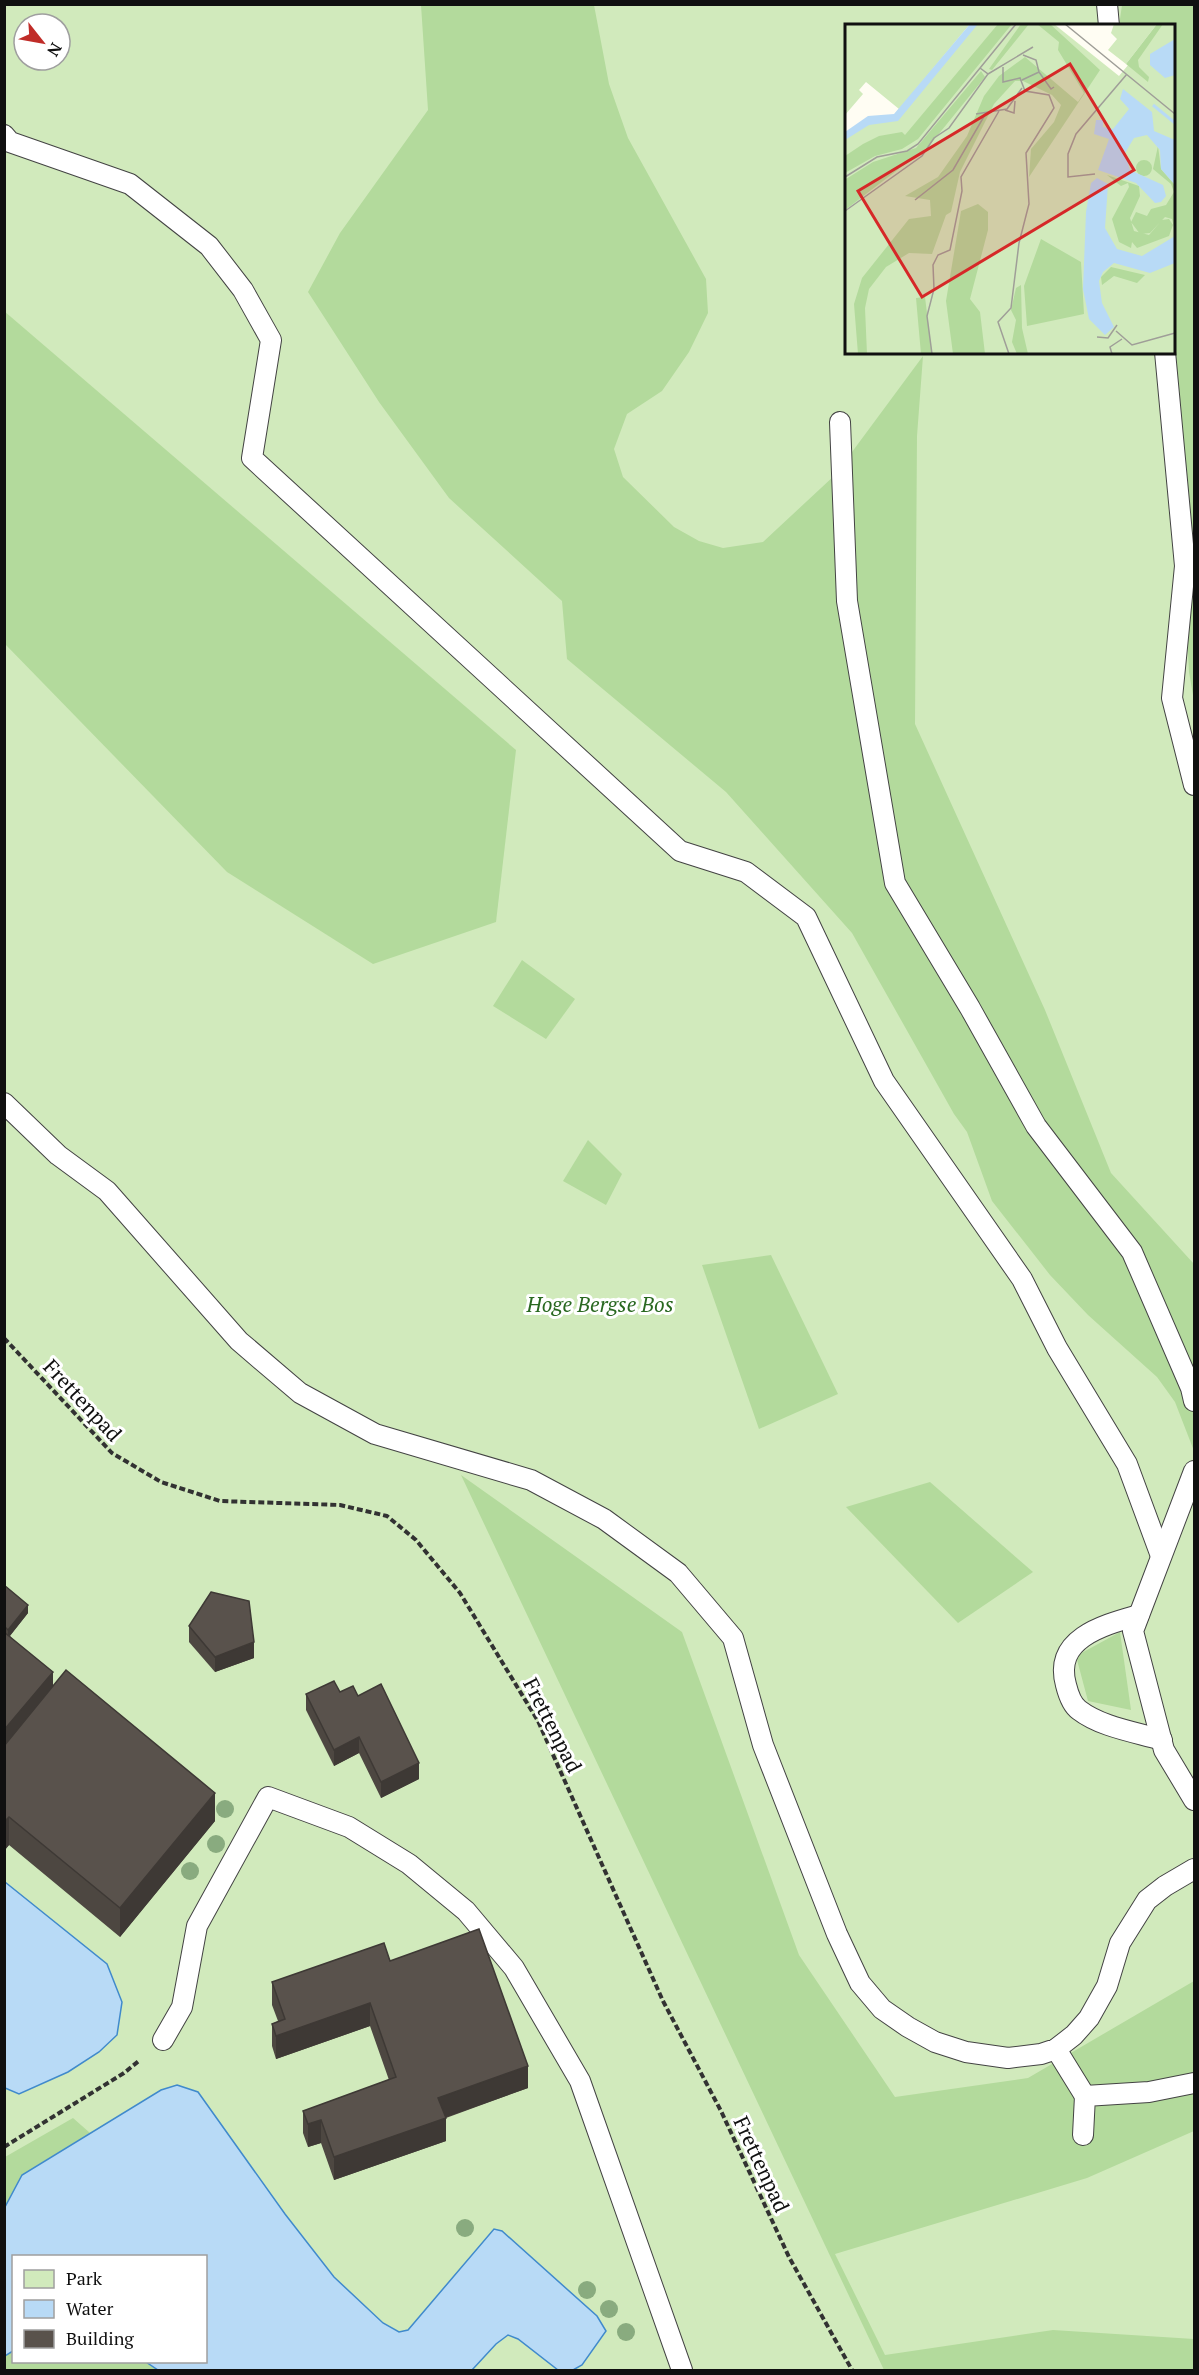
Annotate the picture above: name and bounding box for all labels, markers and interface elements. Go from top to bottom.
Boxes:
north arrow [12,12,72,72]
inset map [845,24,1175,354]
text: N [42,39,67,61]
park label: Hoge Bergse Bos [526,1290,674,1318]
street label: Frettenpad [38,1353,129,1447]
street label: Frettenpad [517,1673,589,1777]
street label: Frettenpad [728,2112,797,2217]
legend [12,2255,207,2363]
text: Park [66,2266,103,2290]
text: Water [66,2296,113,2320]
text: Building [66,2326,134,2350]

